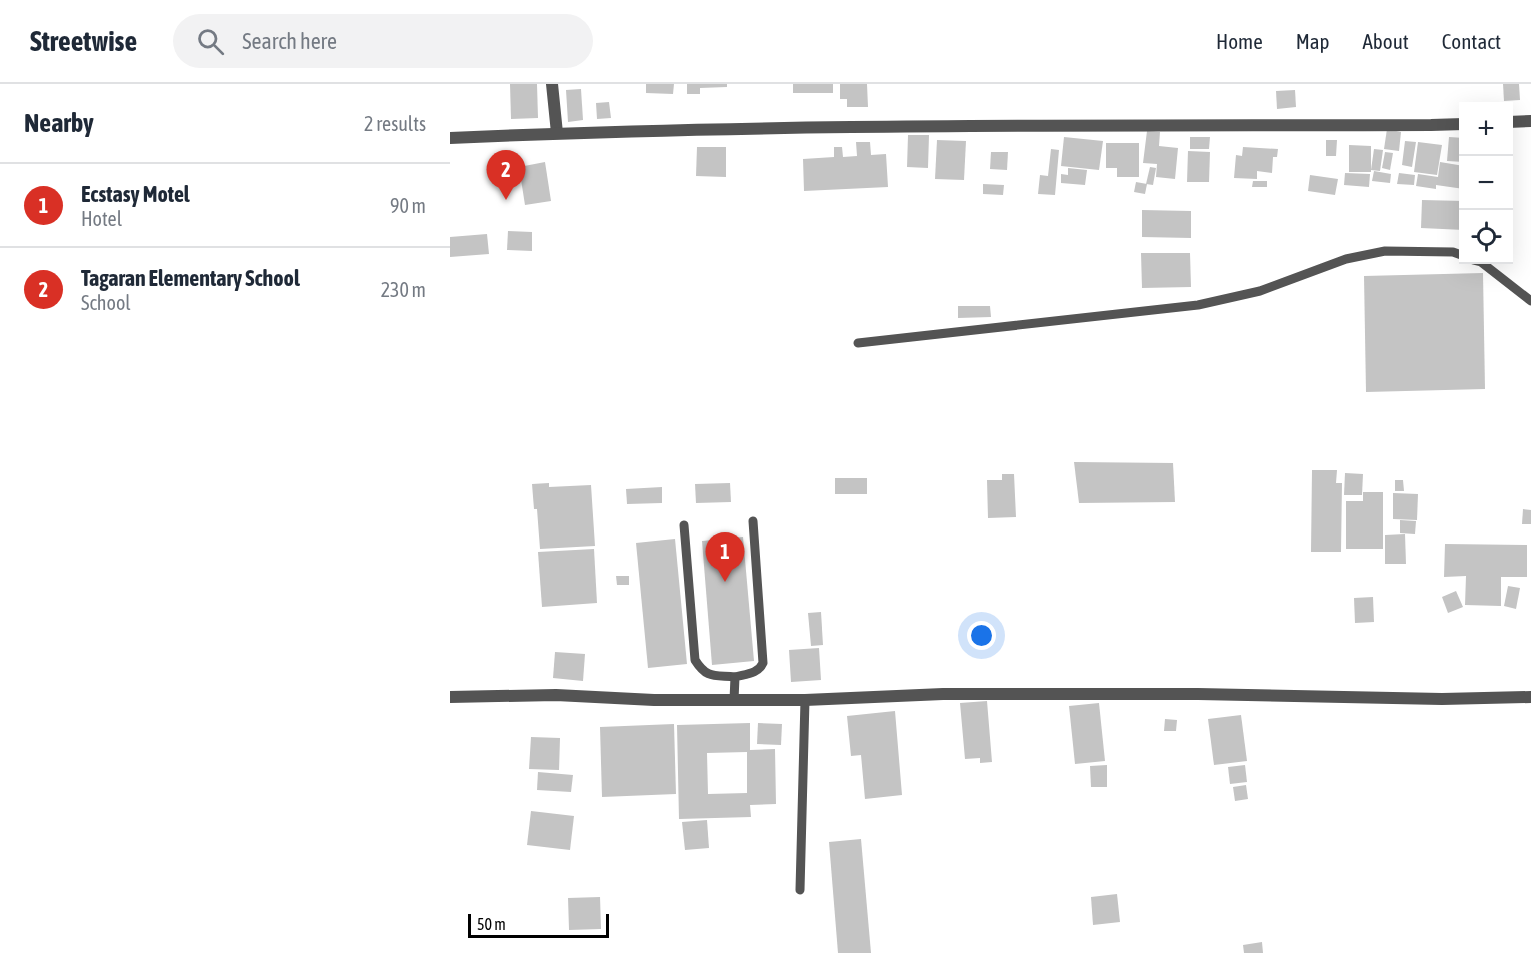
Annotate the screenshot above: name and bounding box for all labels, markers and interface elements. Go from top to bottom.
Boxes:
search box [173,14,593,68]
text: Streetwise [30,25,137,57]
icon: search [194,25,227,58]
text: Search here [242,28,337,54]
text: Home [1216,29,1263,53]
text: Map [1296,29,1330,53]
text: About [1363,29,1409,53]
text: Contact [1442,29,1501,53]
map controls [1459,102,1513,264]
button: + [1459,102,1513,156]
text: Nearby [24,108,94,138]
text: 2 results [364,112,426,135]
pin: 2 [486,150,526,200]
button: − [1459,156,1513,210]
text: Ecstasy Motel [81,181,190,207]
text: 1 [39,194,48,217]
text: 90 m [390,194,426,217]
text: Hotel [81,207,122,230]
button: locate [1459,210,1513,264]
text: Tagaran Elementary School [81,265,300,291]
text: 2 [39,278,48,301]
text: 230 m [381,278,426,301]
text: School [81,291,131,314]
pin: 1 [706,532,744,582]
your location [967,621,996,650]
scale bar [468,911,609,938]
text: 50 m [477,915,506,933]

